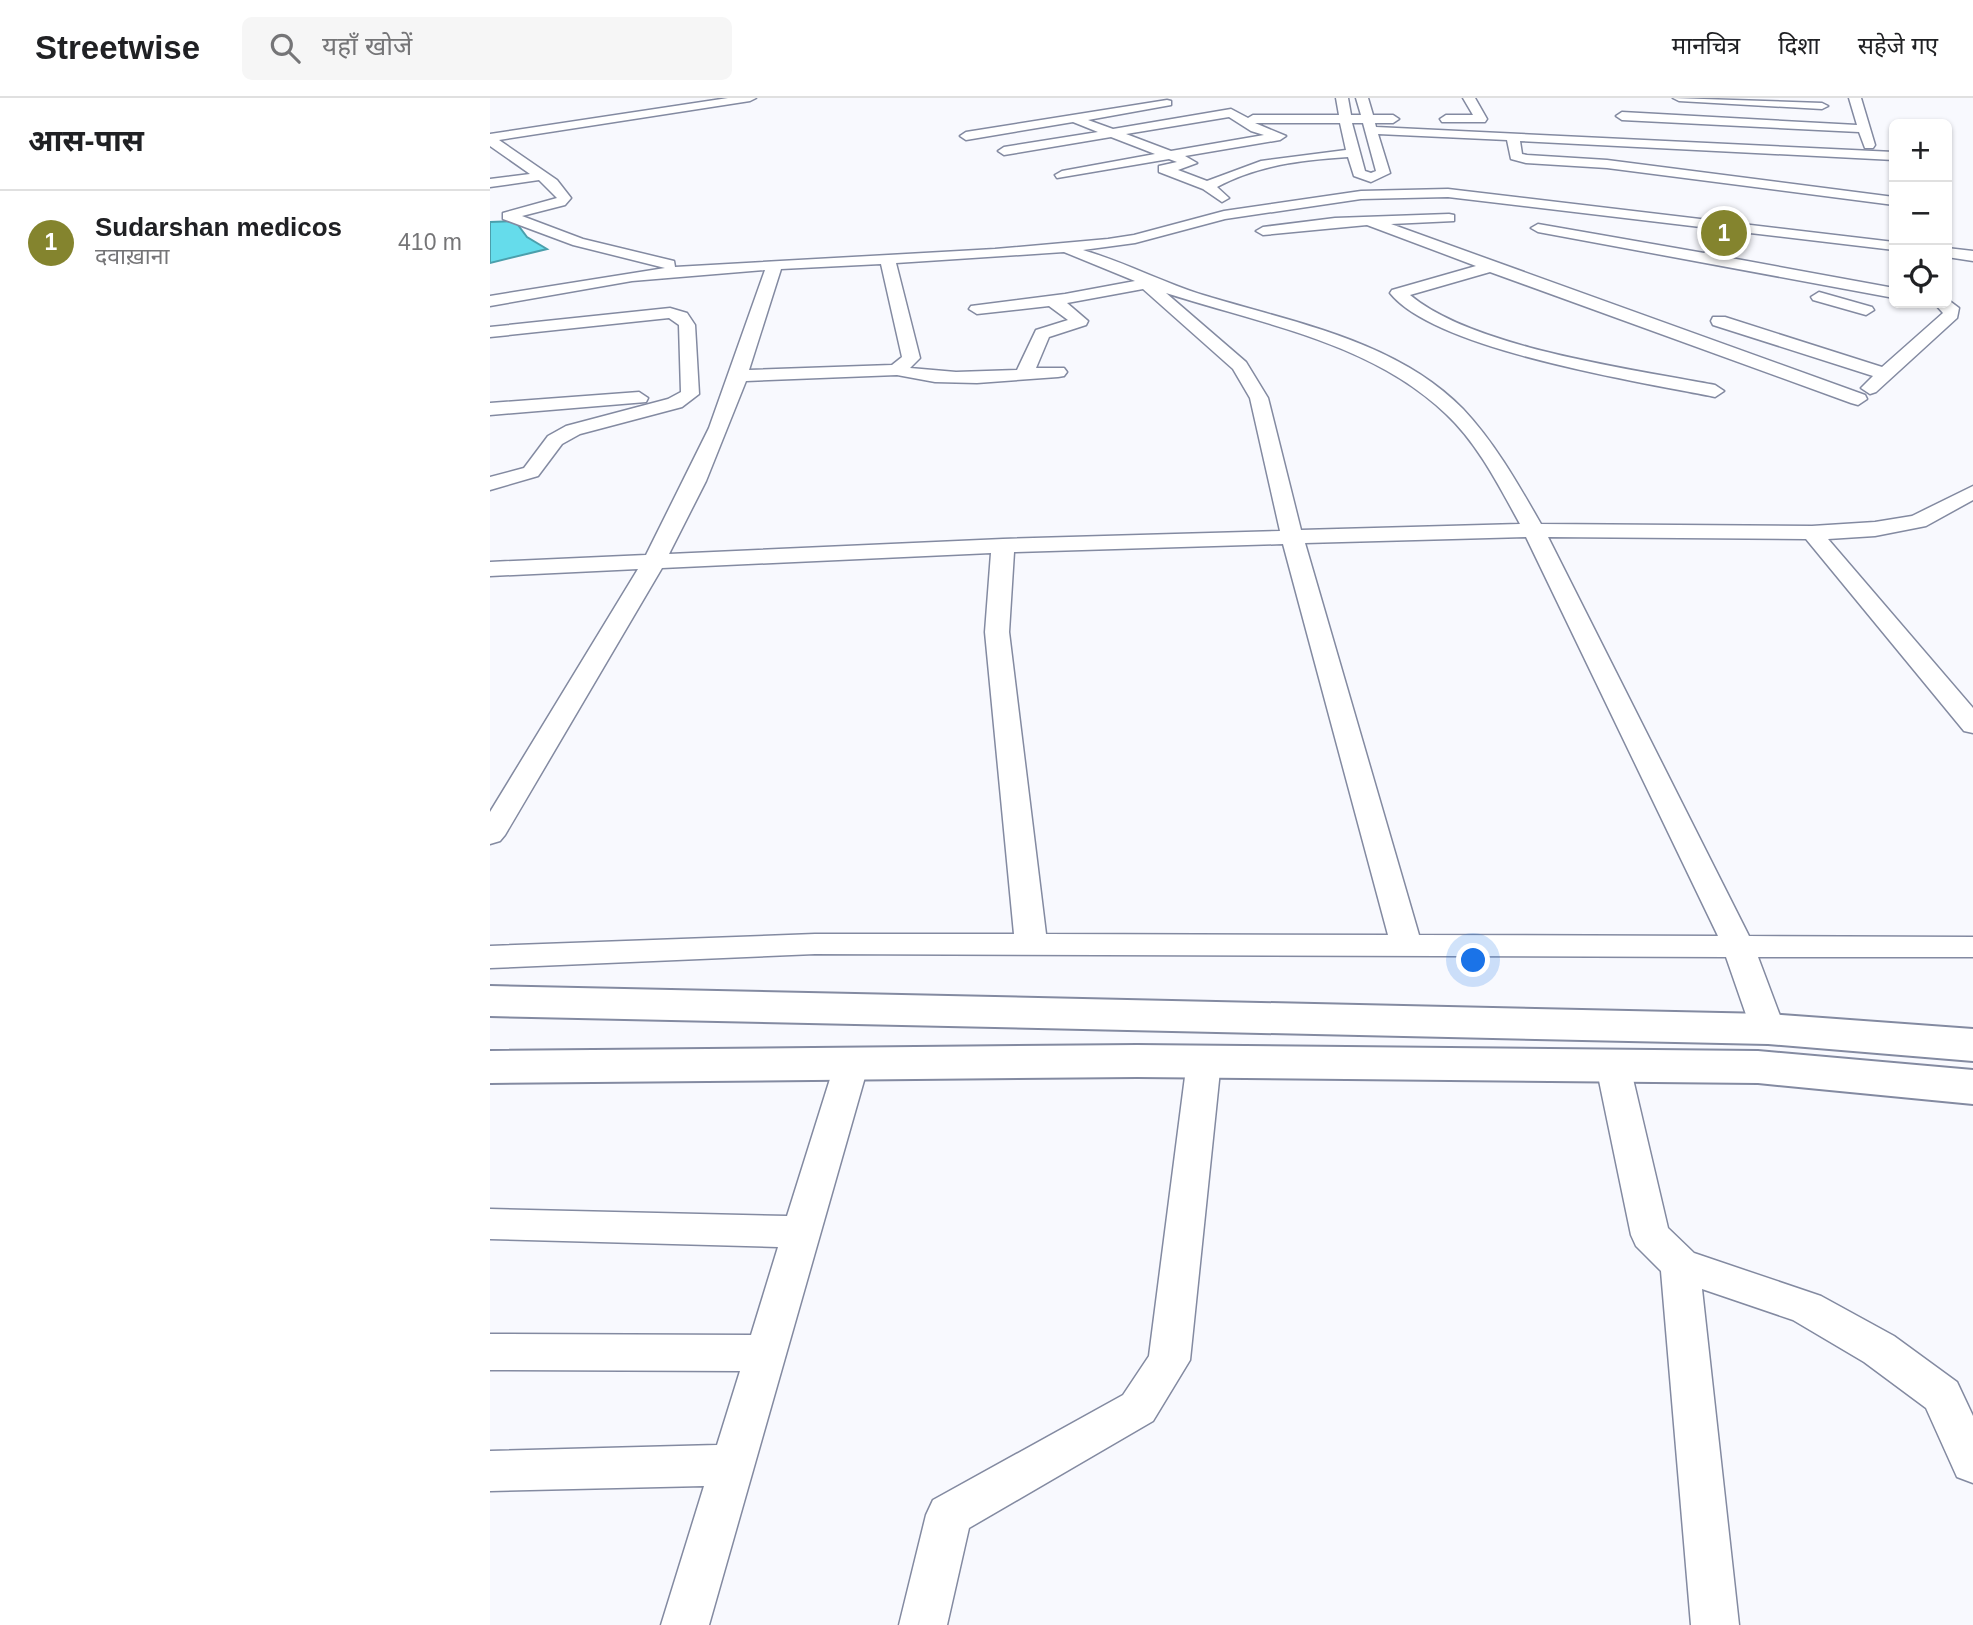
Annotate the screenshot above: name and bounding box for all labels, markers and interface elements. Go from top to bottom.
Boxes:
search box [242,17,732,80]
text: Streetwise [35,29,200,66]
icon: search [266,29,304,67]
text: यहाँ खोजें [322,31,412,61]
text: मानचित्र [1672,32,1740,59]
text: दिशा [1778,32,1820,59]
text: सहेजे गए [1858,32,1938,59]
map controls [1889,119,1952,308]
button: + [1889,119,1952,182]
text: आस-पास [28,124,144,157]
button: − [1889,182,1952,245]
pin: 1 [1701,207,1747,259]
text: Sudarshan medicos [95,212,342,242]
text: 1 [45,229,57,255]
text: 410 m [398,229,462,255]
text: दवाख़ाना [95,243,169,269]
button: locate [1889,245,1952,308]
your location [1456,943,1490,977]

